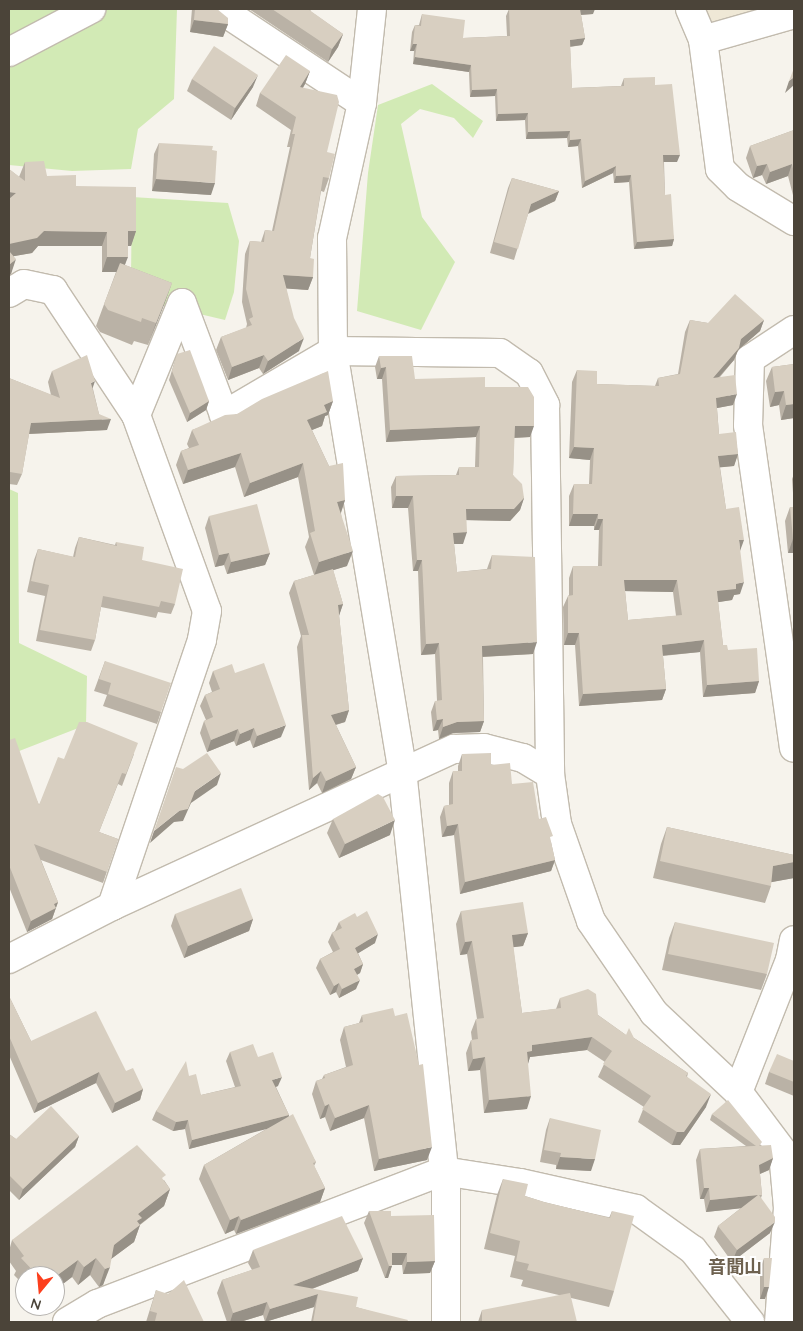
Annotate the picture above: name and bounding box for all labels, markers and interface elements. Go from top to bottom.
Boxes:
district label: 音聞山 [708,1256,762,1278]
north arrow [15,1266,65,1316]
text: N [28,1294,43,1315]

